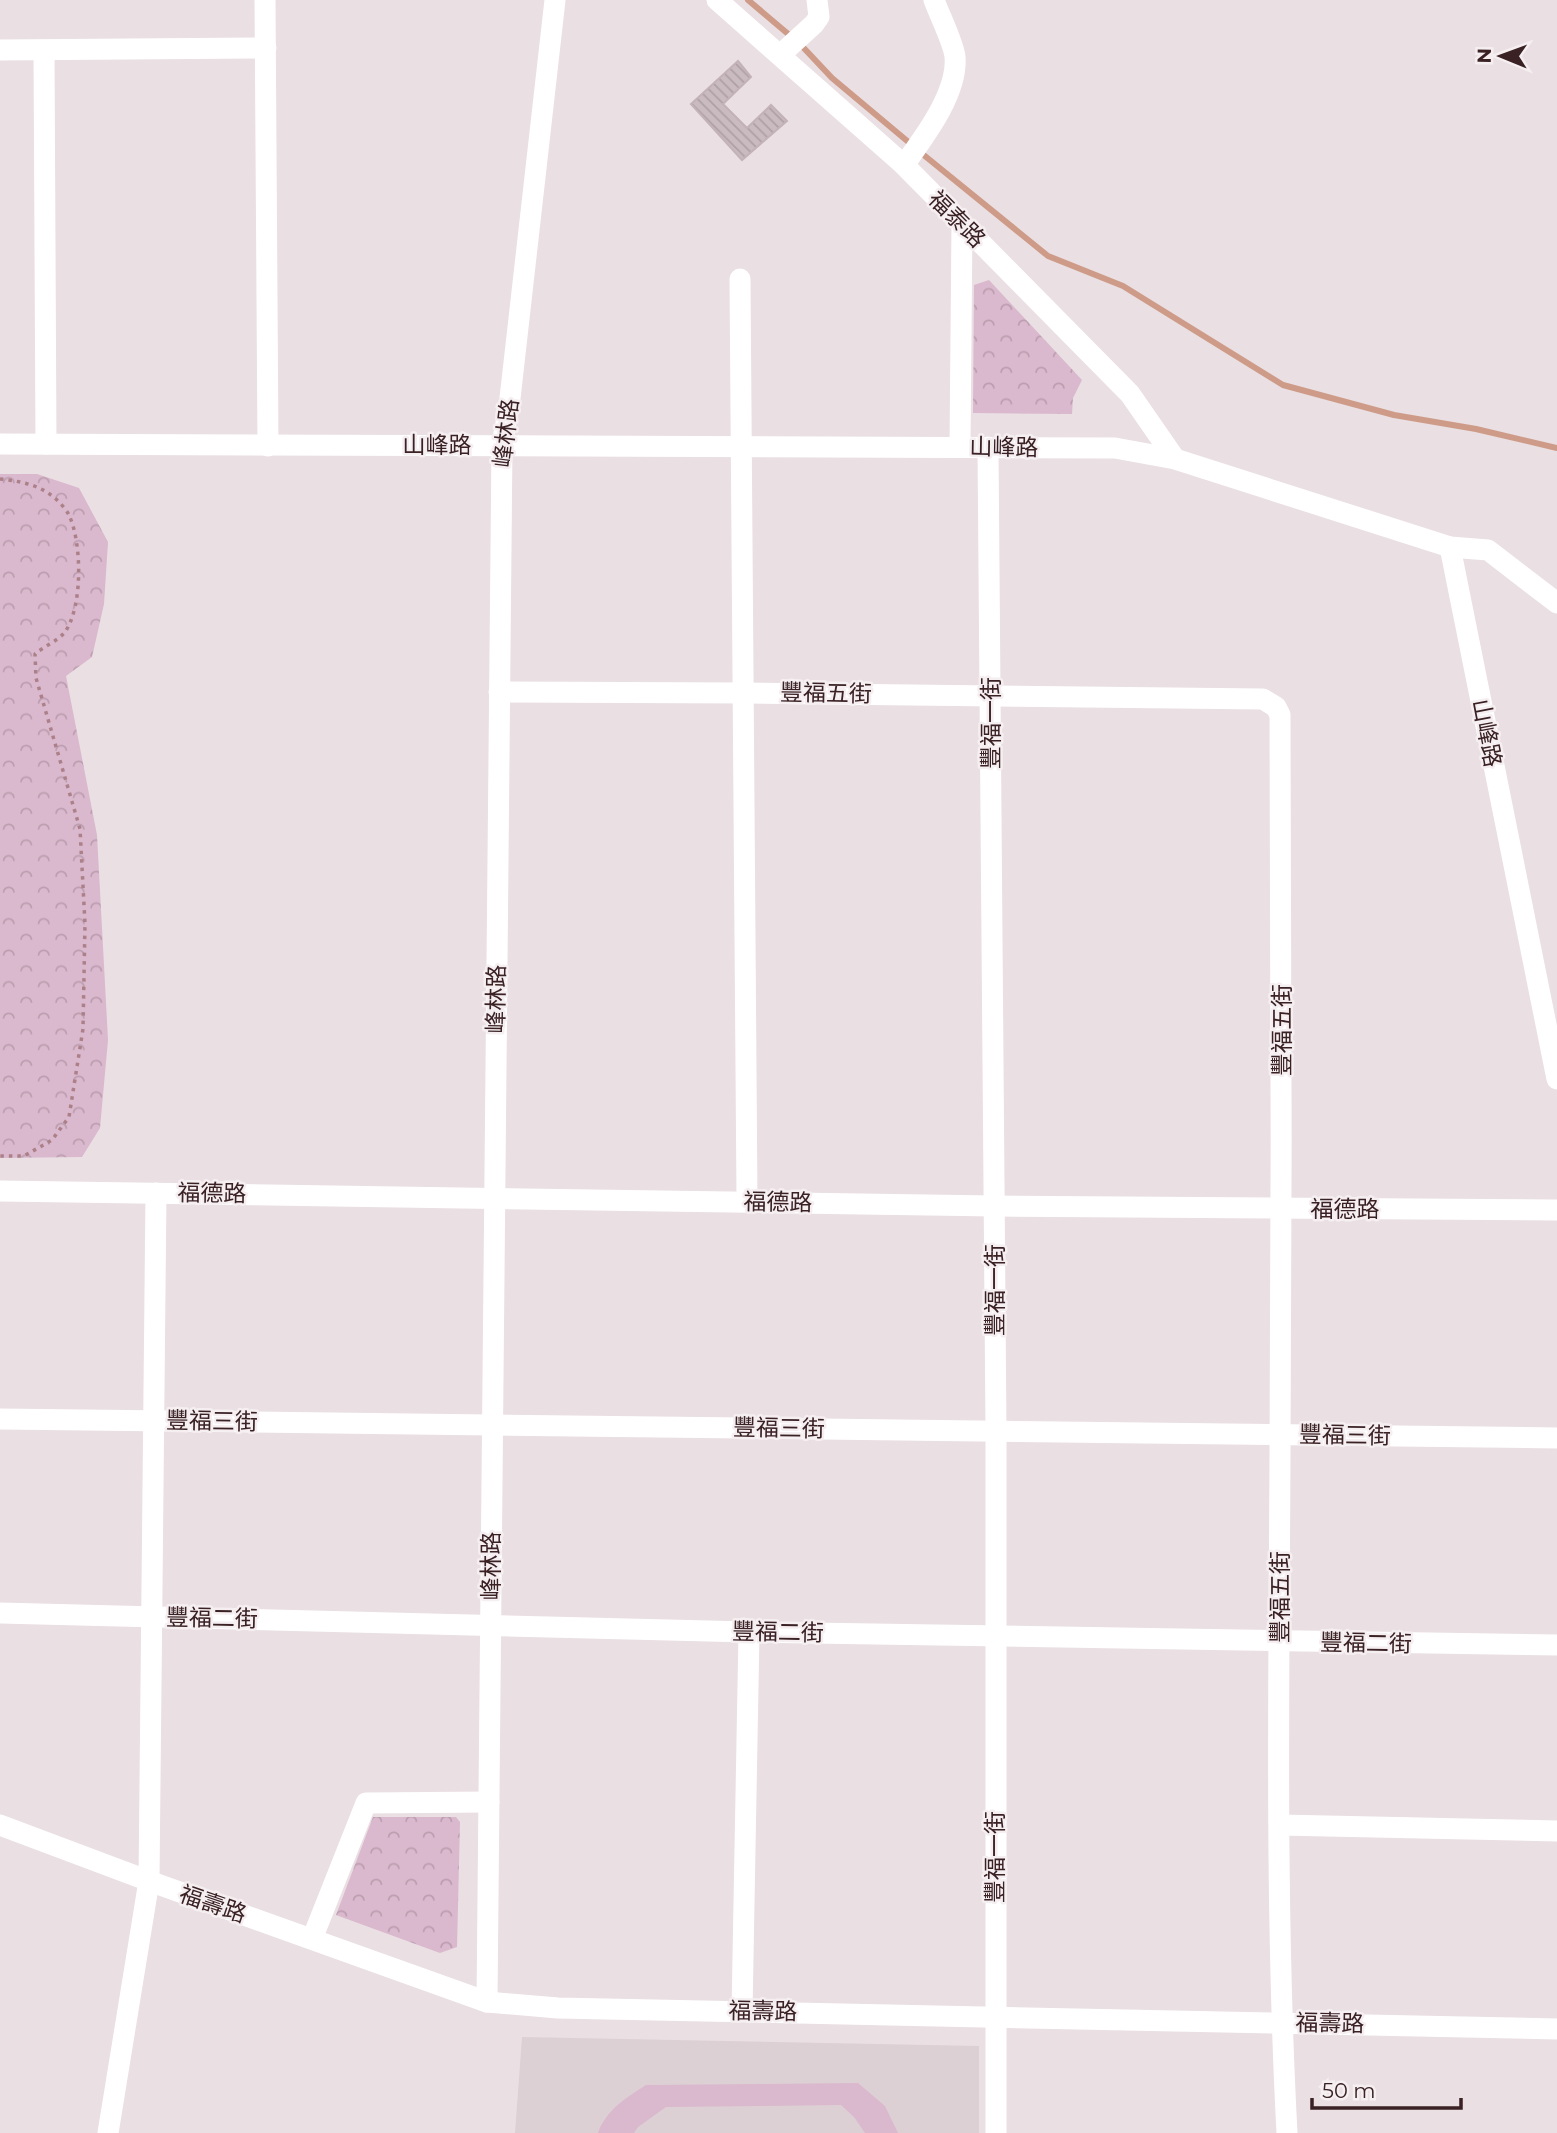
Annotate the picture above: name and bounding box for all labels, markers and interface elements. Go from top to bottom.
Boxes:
north arrow [1466,21,1536,91]
text: N [1473,48,1496,64]
street label: 福泰路 [923,185,991,253]
street label: 峰林路 [488,397,524,469]
street label: 山峰路 [403,431,472,459]
street label: 山峰路 [969,432,1039,462]
street label: 豐福一街 [977,677,1005,769]
street label: 豐福五街 [780,678,872,708]
street label: 山峰路 [1467,696,1507,770]
street label: 峰林路 [481,964,511,1034]
street label: 豐福五街 [1268,984,1296,1076]
street label: 福德路 [177,1178,247,1208]
street label: 福德路 [743,1187,813,1217]
street label: 福德路 [1311,1195,1380,1223]
street label: 豐福一街 [981,1244,1009,1336]
street label: 豐福三街 [166,1406,258,1436]
street label: 豐福三街 [733,1413,825,1443]
street label: 豐福三街 [1299,1420,1391,1450]
street label: 峰林路 [477,1532,505,1601]
street label: 豐福五街 [1266,1551,1294,1643]
street label: 豐福二街 [166,1603,258,1633]
street label: 豐福二街 [732,1617,824,1647]
street label: 豐福二街 [1320,1628,1412,1658]
street label: 豐福一街 [981,1811,1009,1903]
street label: 福壽路 [176,1880,250,1928]
street label: 福壽路 [728,1996,798,2026]
street label: 福壽路 [1295,2008,1365,2038]
scale bar [1312,2066,1461,2110]
text: 50 m [1322,2078,1376,2103]

